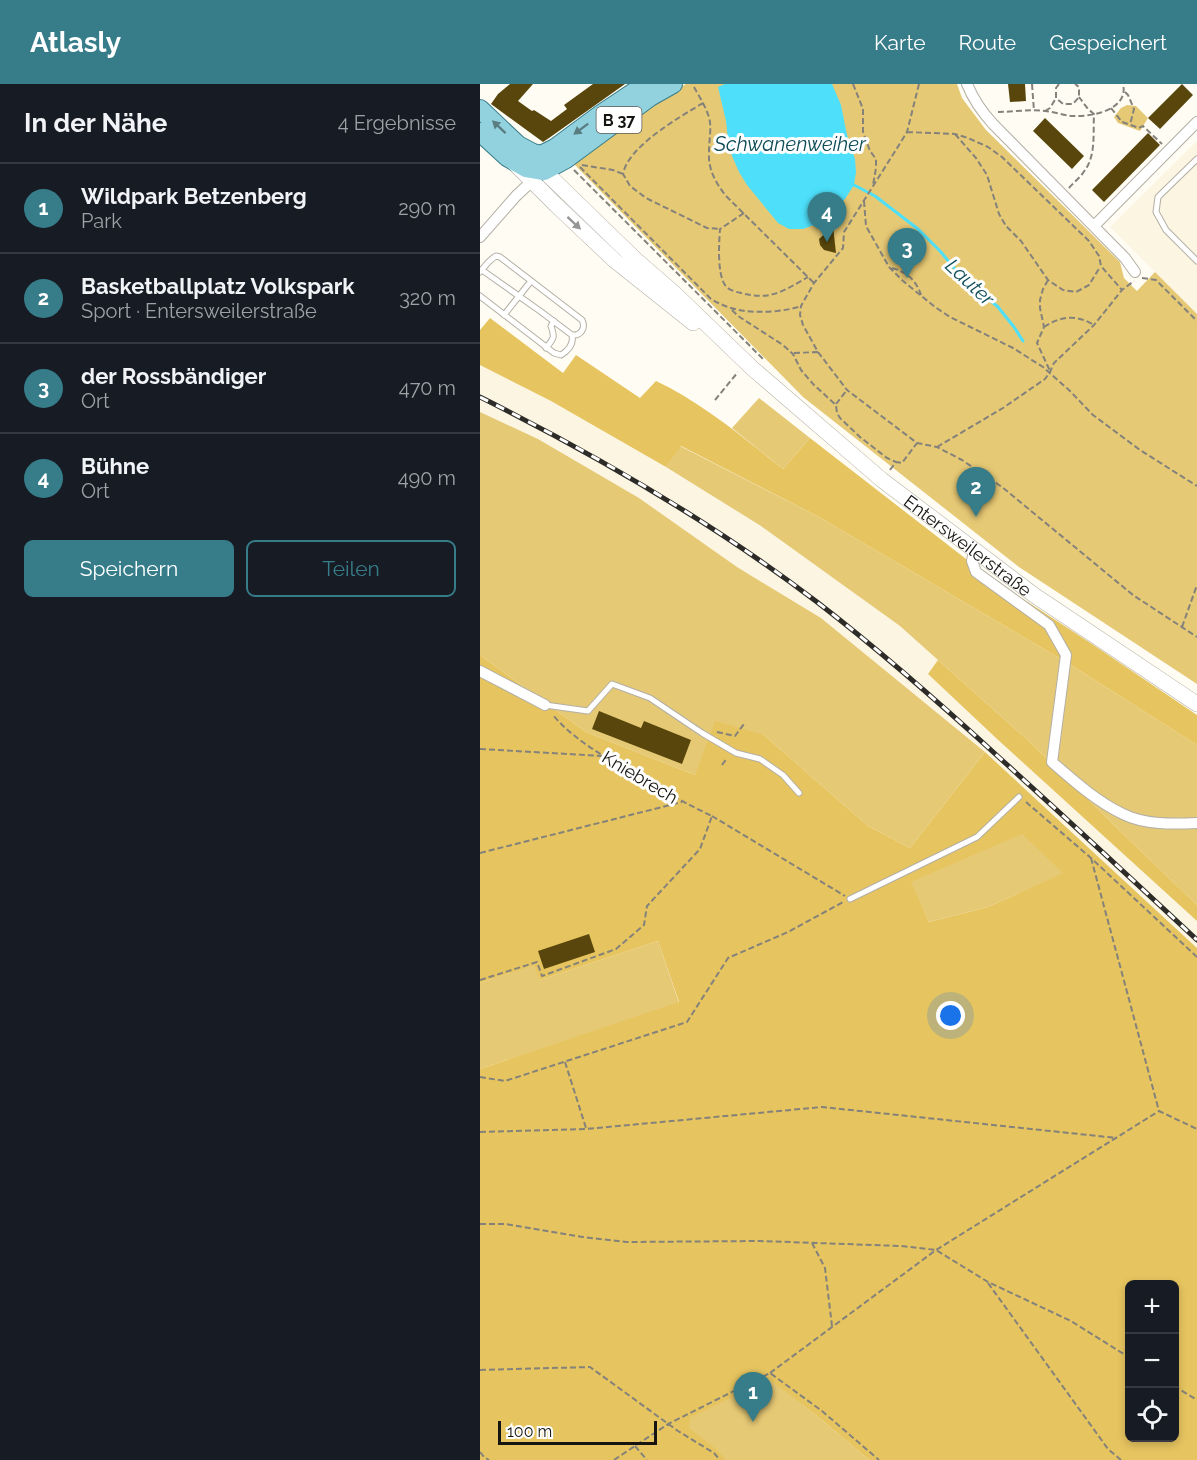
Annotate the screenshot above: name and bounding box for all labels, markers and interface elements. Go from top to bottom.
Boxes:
text: Atlasly [30,26,121,59]
text: Karte [874,30,926,55]
text: Route [959,30,1016,55]
text: Gespeichert [1049,30,1167,55]
road number: B 37 [596,107,642,133]
text: In der Nähe [24,108,167,138]
text: 4 Ergebnisse [338,111,456,135]
one-way arrow [492,121,507,134]
one-way arrow [573,123,589,136]
water label: Schwanenweiher [713,132,867,156]
text: Wildpark Betzenberg [81,183,307,209]
pin: 4 [808,192,846,242]
text: 1 [39,196,48,220]
text: 290 m [398,196,456,220]
text: Park [81,209,122,233]
one-way arrow [567,215,581,229]
pin: 3 [888,228,926,278]
water label: Lauter [941,254,1000,311]
text: Basketballplatz Volkspark [81,273,355,299]
text: 2 [38,286,49,310]
text: 320 m [399,286,456,310]
text: Sport · Entersweilerstraße [81,299,317,323]
text: der Rossbändiger [81,363,266,389]
text: 3 [38,376,49,400]
text: 470 m [399,376,456,400]
text: Ort [81,389,110,413]
text: Bühne [81,453,149,479]
text: 4 [38,466,49,490]
text: 490 m [398,466,456,490]
pin: 2 [956,468,996,517]
text: Ort [81,479,110,503]
street label: Entersweilerstraße [900,490,1036,600]
button: Speichern [24,540,234,597]
button: Teilen [246,540,456,597]
street label: Kniebrech [598,746,682,808]
your location [936,1001,965,1030]
map controls [1125,1280,1179,1442]
button: + [1125,1280,1179,1334]
button: − [1125,1334,1179,1388]
pin: 1 [734,1372,772,1422]
button: locate [1125,1388,1179,1442]
scale bar [498,1418,657,1446]
text: 100 m [507,1422,552,1441]

